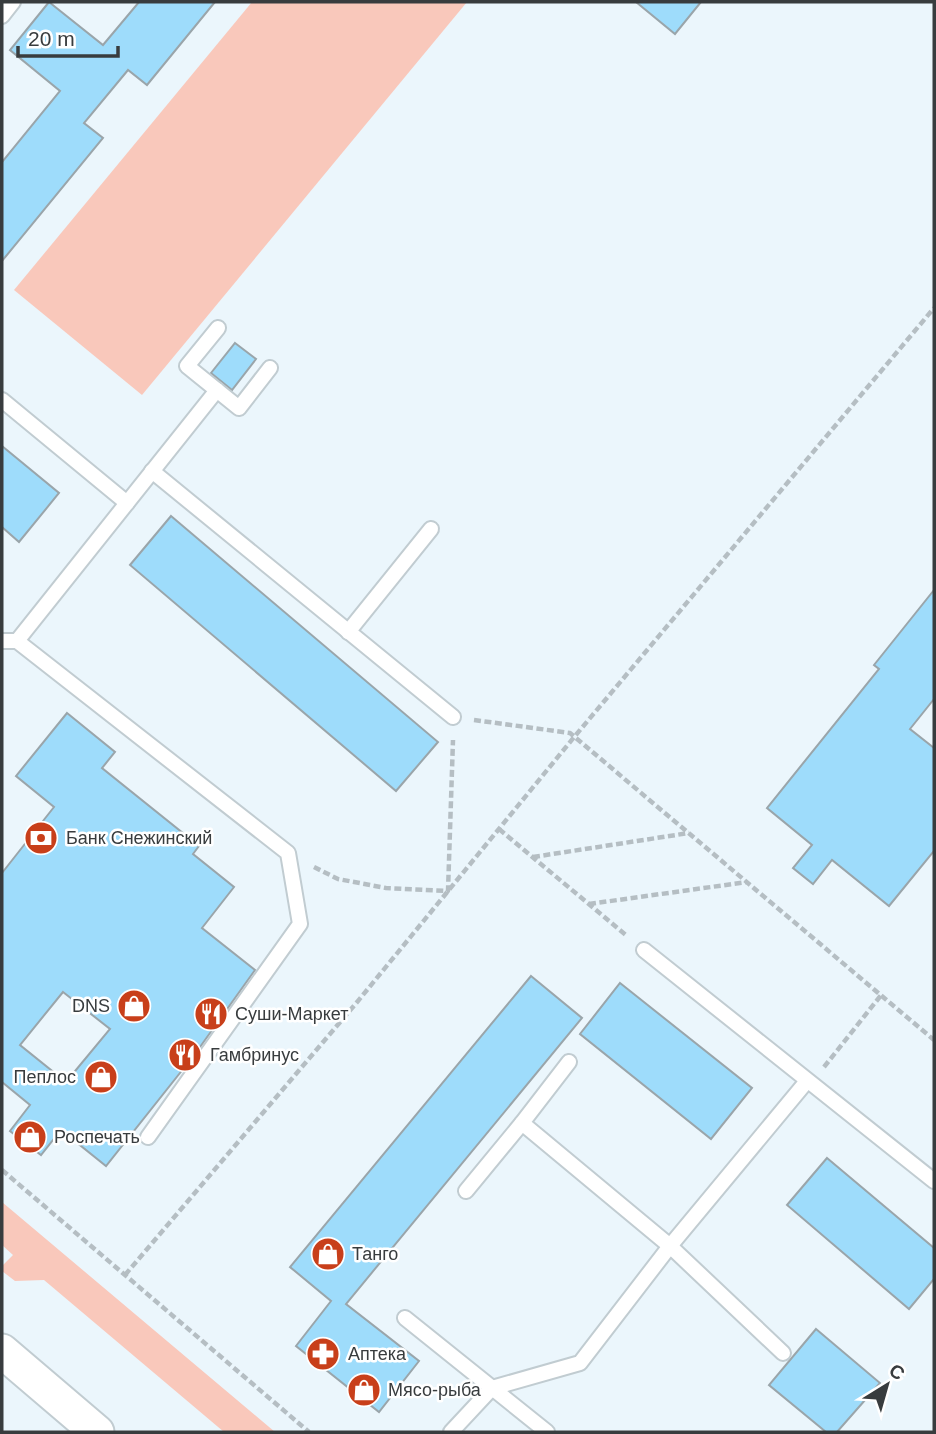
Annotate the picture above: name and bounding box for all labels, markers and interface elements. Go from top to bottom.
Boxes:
scale bar [18,14,117,58]
text: 20 m [28,27,75,50]
bank icon: Банк Снежинский [22,819,60,857]
place label: Банк Снежинский [66,828,212,848]
shop icon: DNS [115,987,153,1025]
restaurant icon: Суши-Маркет [192,995,230,1033]
place label: DNS [72,996,110,1016]
place label: Суши-Маркет [235,1004,348,1024]
restaurant icon: Гамбринус [166,1036,204,1074]
place label: Гамбринус [210,1045,299,1065]
shop icon: Пеплос [82,1058,120,1096]
place label: Пеплос [14,1067,76,1087]
shop icon: Роспечать [11,1118,49,1156]
place label: Роспечать [54,1127,140,1147]
shop icon: Танго [309,1235,347,1273]
place label: Танго [352,1244,398,1264]
pharmacy icon: Аптека [304,1335,342,1373]
place label: Аптека [348,1344,407,1364]
north arrow [852,1350,922,1420]
text: С [885,1359,909,1385]
shop icon: Мясо-рыба [345,1371,383,1409]
place label: Мясо-рыба [388,1380,482,1400]

